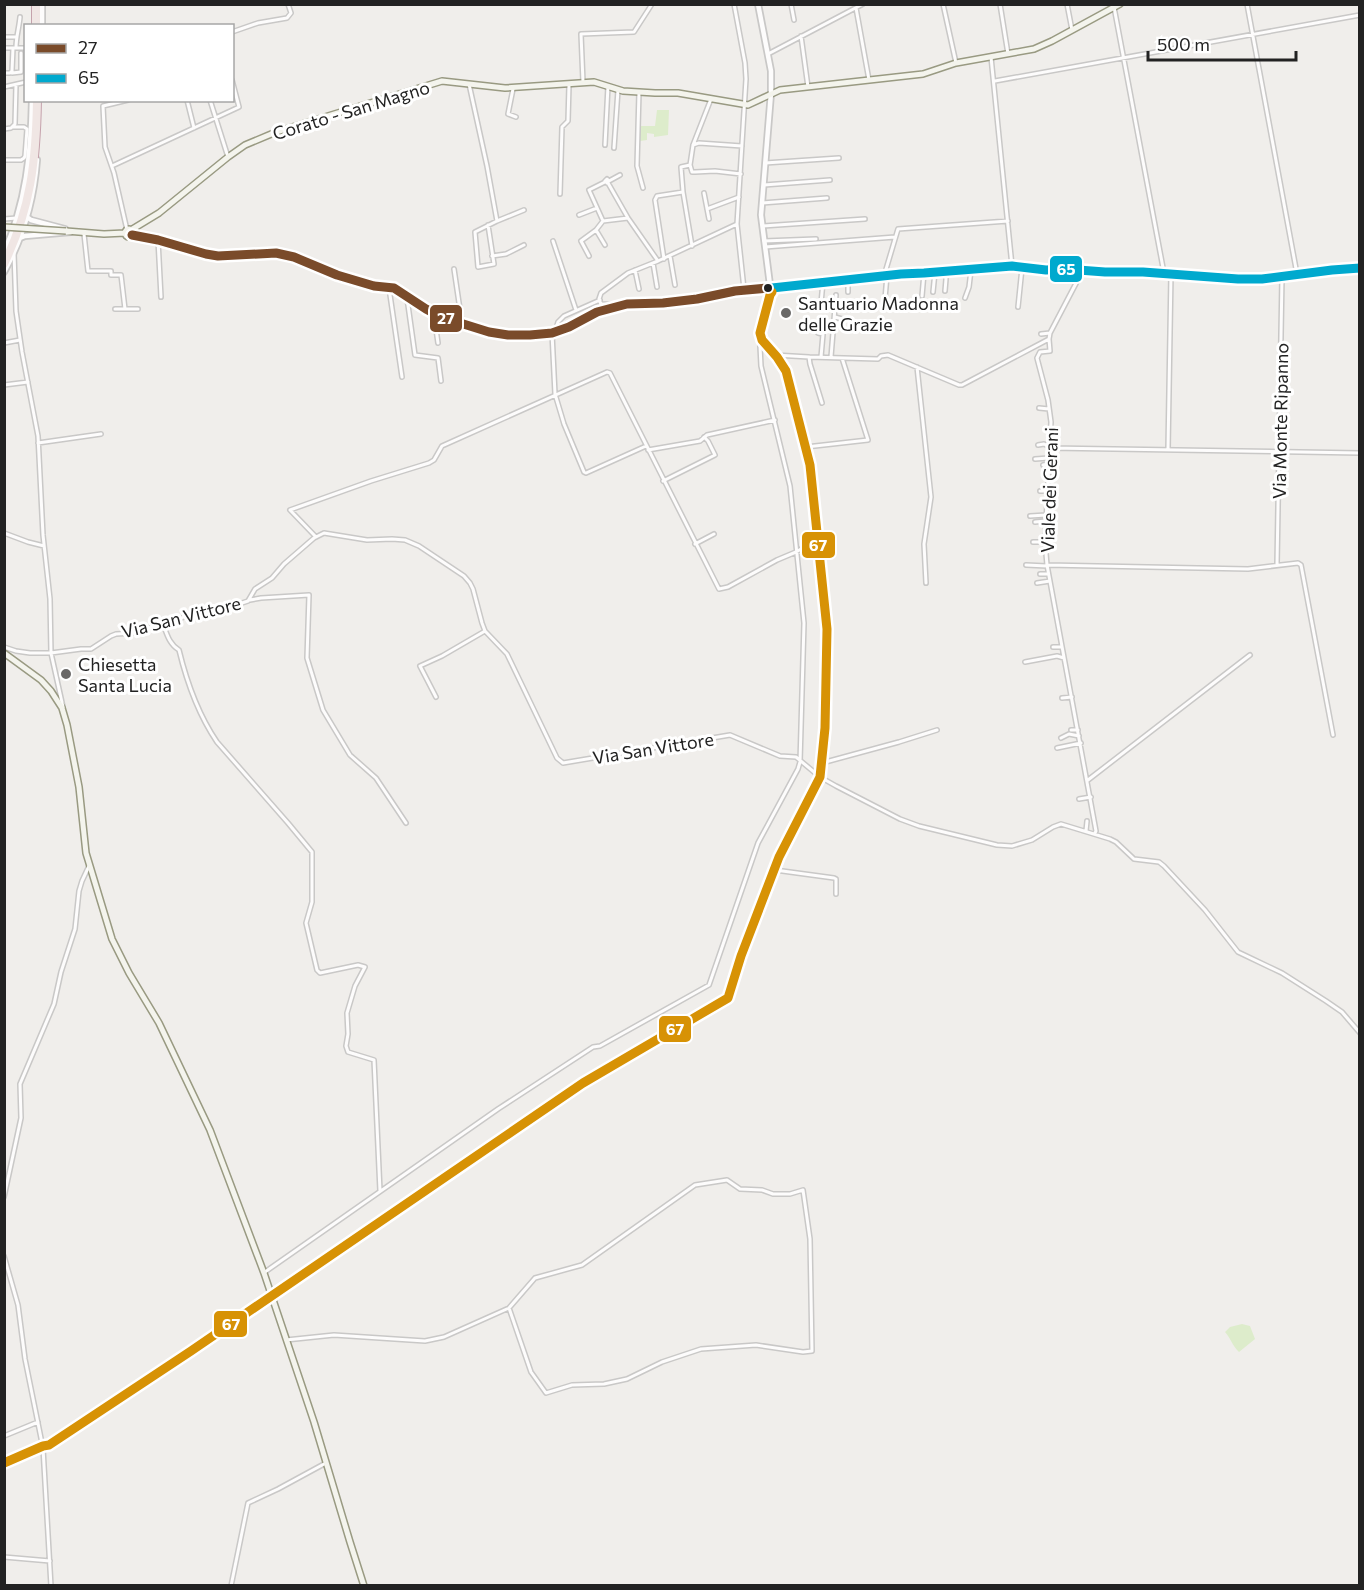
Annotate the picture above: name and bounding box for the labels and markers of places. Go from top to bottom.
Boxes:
unlabelled marker [762,282,774,294]
place label: Santuario Madonna delle Grazie [798,292,959,335]
marker: Santuario Madonna delle Grazie [779,306,793,320]
place label: Chiesetta Santa Lucia [78,653,172,696]
marker: Chiesetta Santa Lucia [59,667,73,681]

